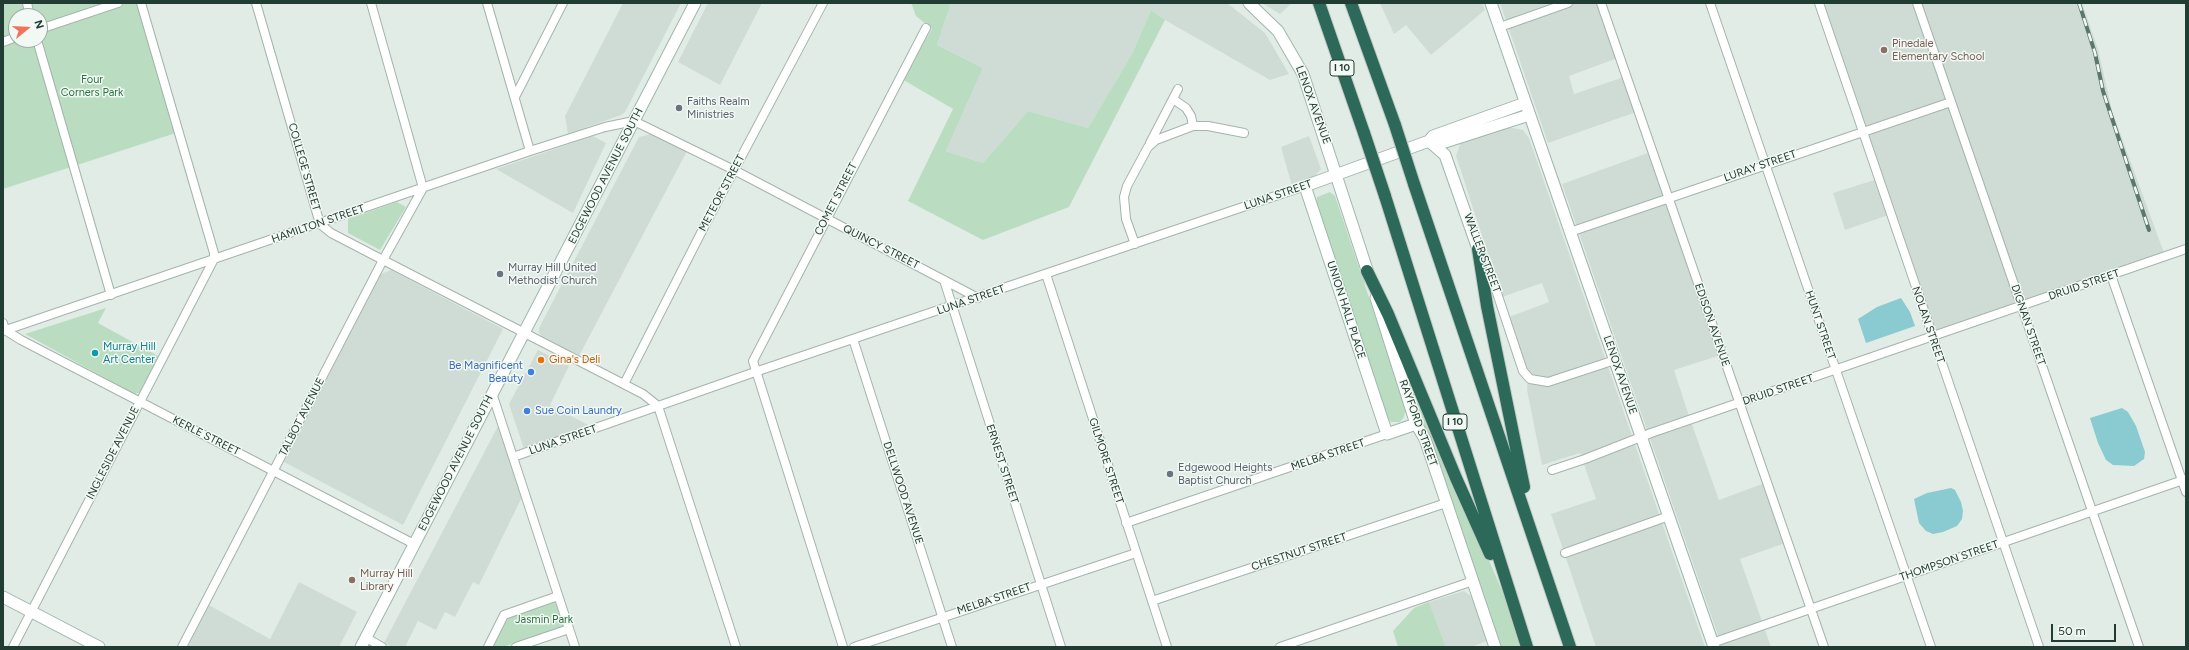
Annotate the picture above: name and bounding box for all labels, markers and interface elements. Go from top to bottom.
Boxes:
north arrow [8,8,48,48]
text: N [31,18,46,30]
place label: Pinedale Elementary School [1892,37,1984,63]
marker: Pinedale Elementary School [1879,45,1889,55]
road number: I 10 [1330,60,1354,76]
street label: LENOX AVENUE [1293,64,1333,146]
park label: Four Corners Park [61,73,123,99]
place label: Faiths Realm Ministries [687,95,749,121]
marker: Faiths Realm Ministries [674,103,684,113]
street label: EDGEWOOD AVENUE SOUTH [566,106,646,246]
street label: COLLEGE STREET [285,122,323,212]
street label: LURAY STREET [1722,147,1798,185]
street label: METEOR STREET [696,152,748,234]
street label: COMET STREET [812,160,860,238]
street label: LUNA STREET [1242,177,1314,213]
street label: HAMILTON STREET [270,202,366,246]
street label: WALLER STREET [1461,211,1503,295]
street label: QUINCY STREET [841,222,921,272]
street label: UNION HALL PLACE [1324,259,1368,361]
place label: Murray Hill United Methodist Church [508,261,597,287]
street label: DRUID STREET [2047,267,2121,303]
marker: Murray Hill United Methodist Church [495,269,505,279]
street label: EDISON AVENUE [1692,281,1732,369]
street label: LUNA STREET [935,282,1007,318]
street label: DIGNAN STREET [2008,283,2048,367]
street label: NOLAN STREET [1909,285,1947,365]
street label: HUNT STREET [1802,289,1838,361]
street label: LENOX AVENUE [1600,334,1640,416]
place label: Murray Hill Art Center [103,340,156,366]
marker: Murray Hill Art Center [90,348,100,358]
place label: Gina's Deli [549,353,600,367]
marker: Gina's Deli [536,355,546,365]
place label: Be Magnificent Beauty [449,359,523,385]
marker: Be Magnificent Beauty [526,367,536,377]
street label: DRUID STREET [1741,372,1815,408]
street label: TALBOT AVENUE [277,376,327,458]
street label: RAYFORD STREET [1396,378,1440,468]
street label: EDGEWOOD AVENUE SOUTH [416,393,496,533]
street label: INGLESIDE AVENUE [84,404,142,502]
place label: Sue Coin Laundry [535,404,622,418]
marker: Sue Coin Laundry [522,406,532,416]
street label: KERLE STREET [170,413,242,459]
road number: I 10 [1443,414,1467,430]
street label: GILMORE STREET [1086,416,1126,506]
street label: LUNA STREET [527,422,599,458]
street label: ERNEST STREET [983,423,1021,505]
street label: MELBA STREET [1289,436,1367,474]
street label: DELLWOOD AVENUE [880,440,926,546]
place label: Edgewood Heights Baptist Church [1178,461,1272,487]
marker: Edgewood Heights Baptist Church [1165,469,1175,479]
street label: CHESTNUT STREET [1250,530,1348,574]
street label: THOMPSON STREET [1898,538,2000,584]
place label: Murray Hill Library [360,567,413,593]
marker: Murray Hill Library [347,575,357,585]
street label: MELBA STREET [955,580,1033,618]
park label: Jasmin Park [515,613,573,627]
scale bar [2053,616,2118,642]
text: 50 m [2058,624,2086,638]

